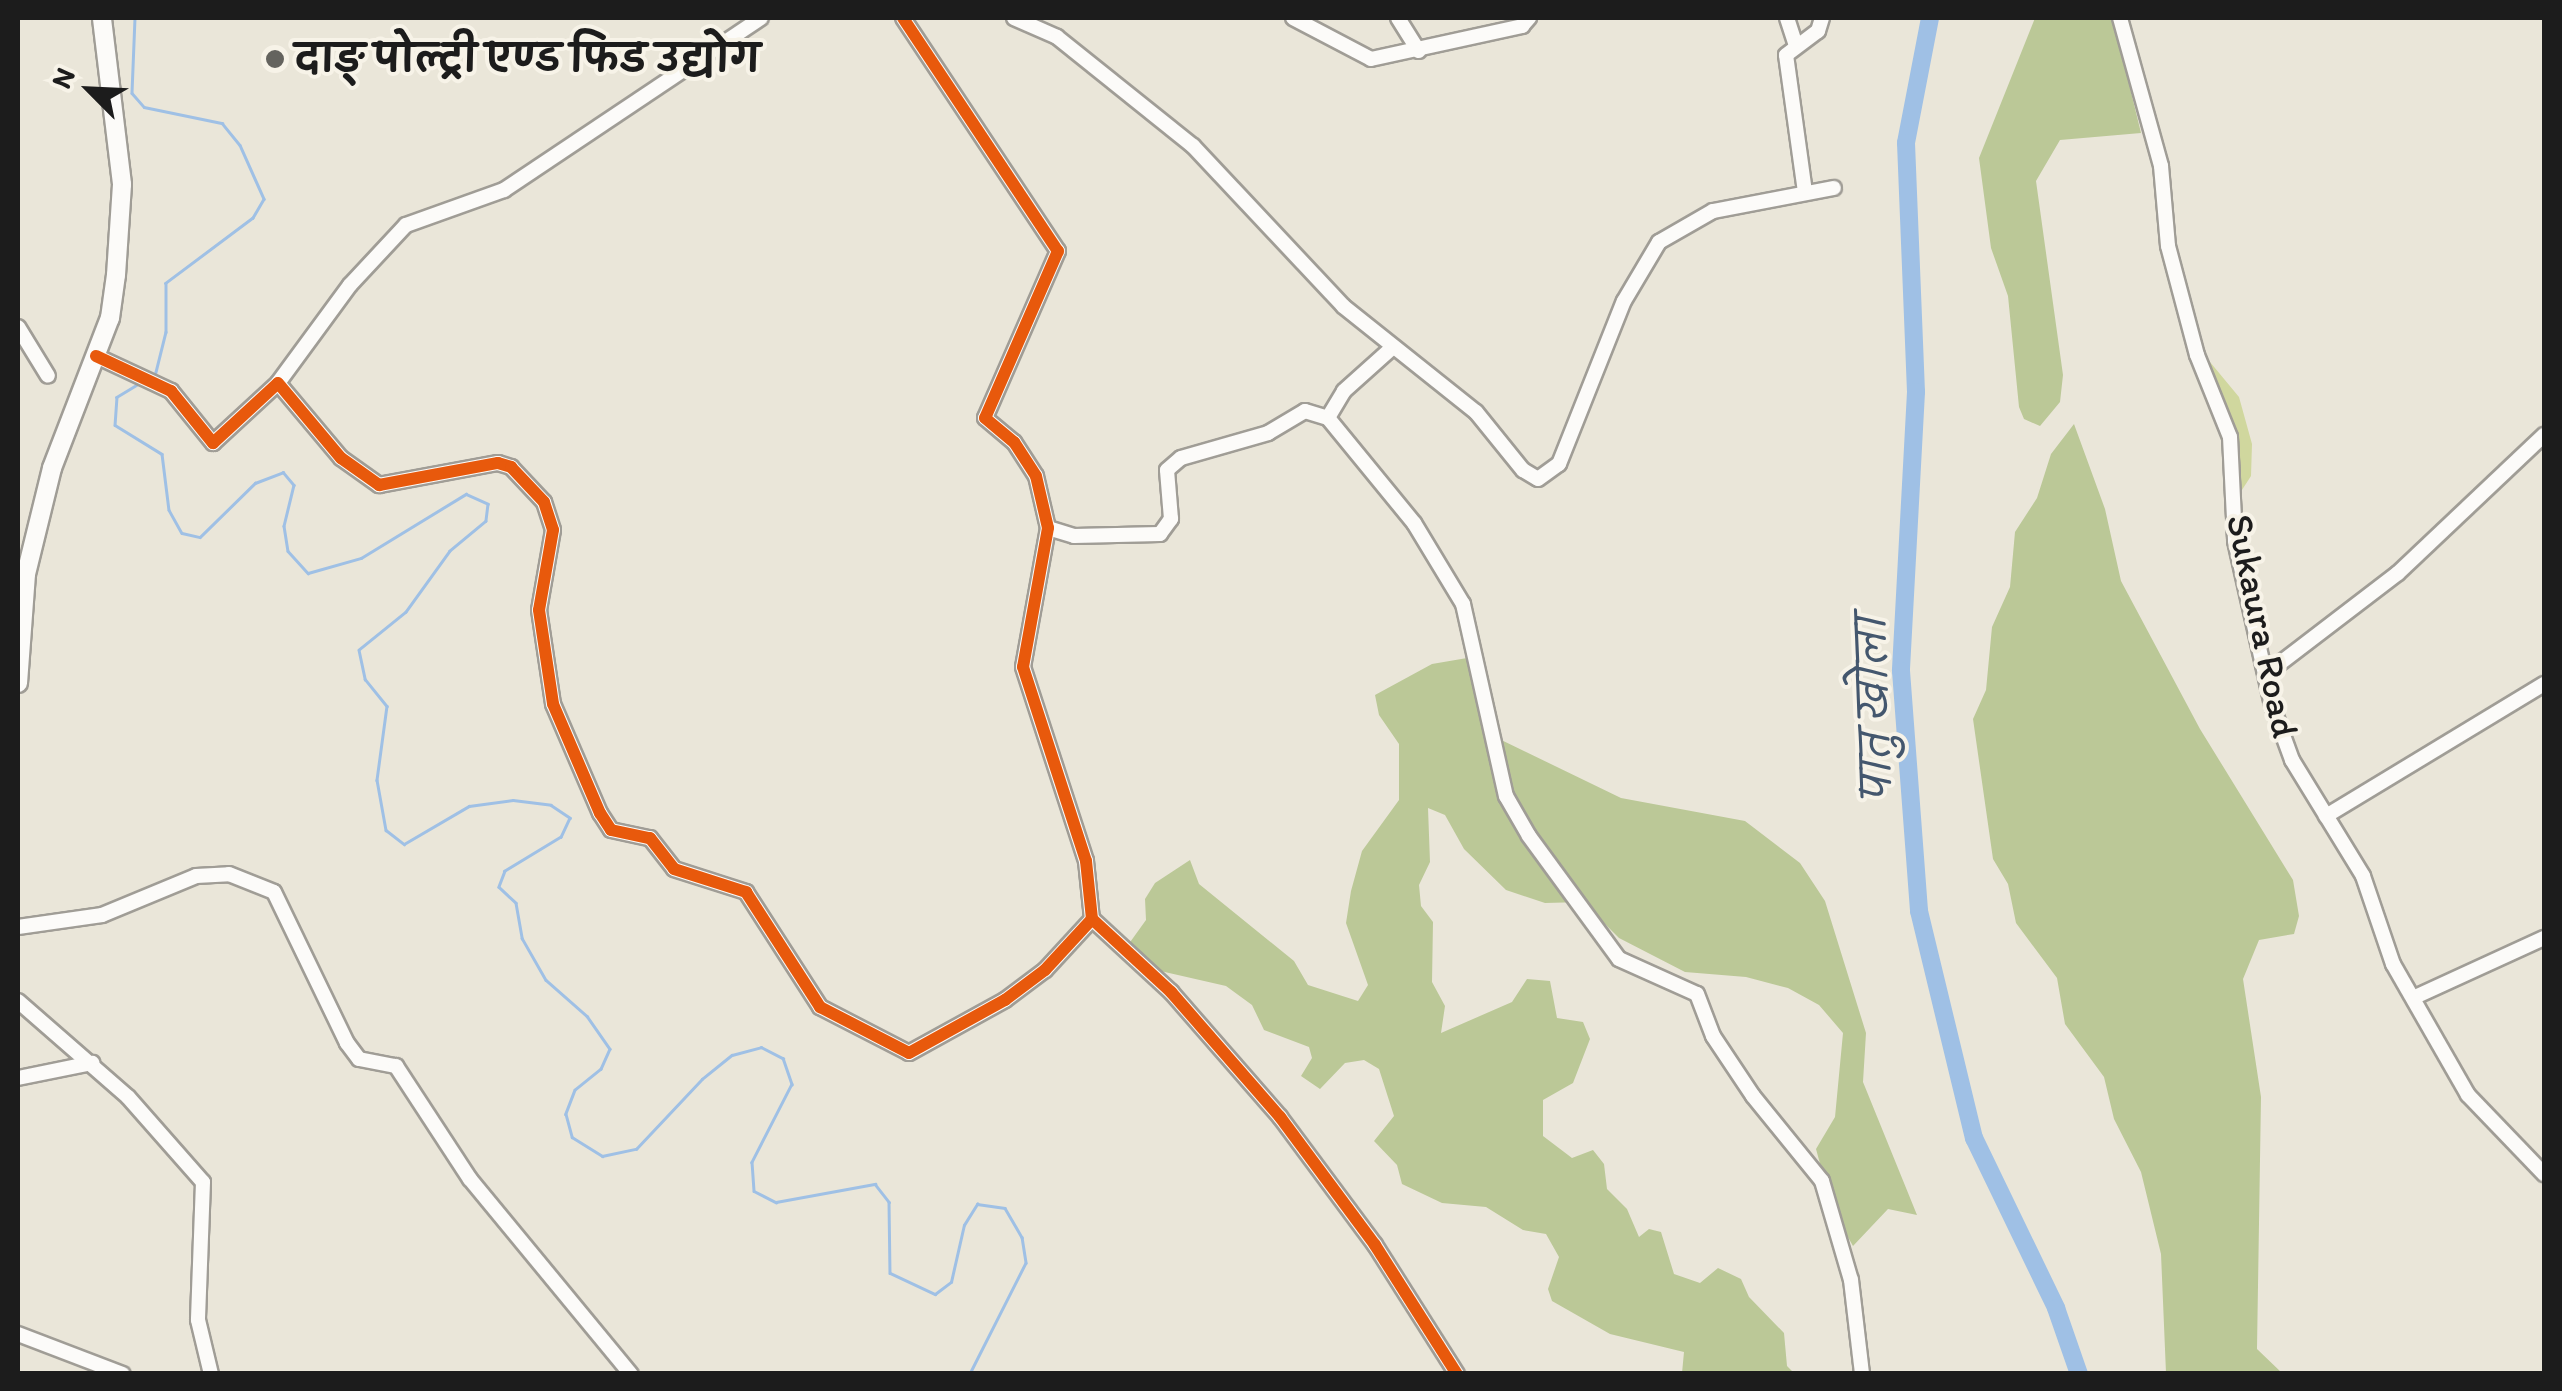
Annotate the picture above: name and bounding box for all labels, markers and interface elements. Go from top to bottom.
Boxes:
place label: दाङ् पोल्ट्री एण्ड फिड उद्योग [295,36,760,82]
north arrow [40,40,140,140]
marker: दाङ् पोल्ट्री एण्ड फिड उद्योग [264,48,286,70]
text: N [43,62,82,93]
street label: Sukaura Road [2216,511,2308,741]
water label: पातु खोला [1847,616,1901,804]

